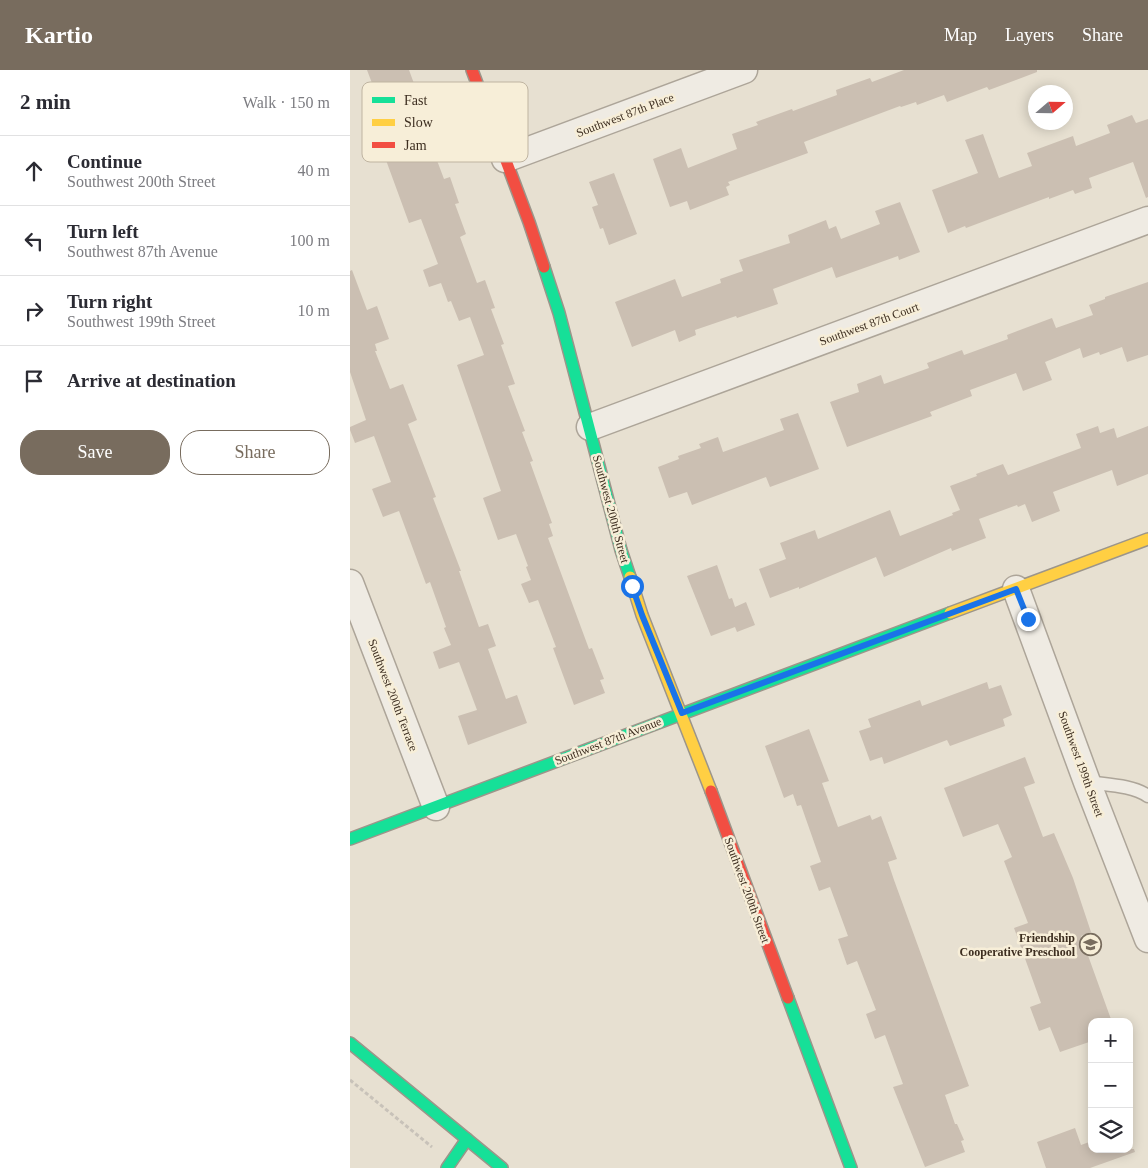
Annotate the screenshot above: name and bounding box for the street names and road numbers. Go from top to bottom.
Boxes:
street label: Southwest 87th Place [574,90,676,140]
street label: Southwest 87th Court [817,299,921,348]
street label: Southwest 200th Street [590,453,632,565]
street label: Southwest 200th Terrace [365,637,421,753]
street label: Southwest 199th Street [1055,709,1107,819]
street label: Southwest 87th Avenue [553,714,663,768]
street label: Southwest 200th Street [721,835,773,945]

